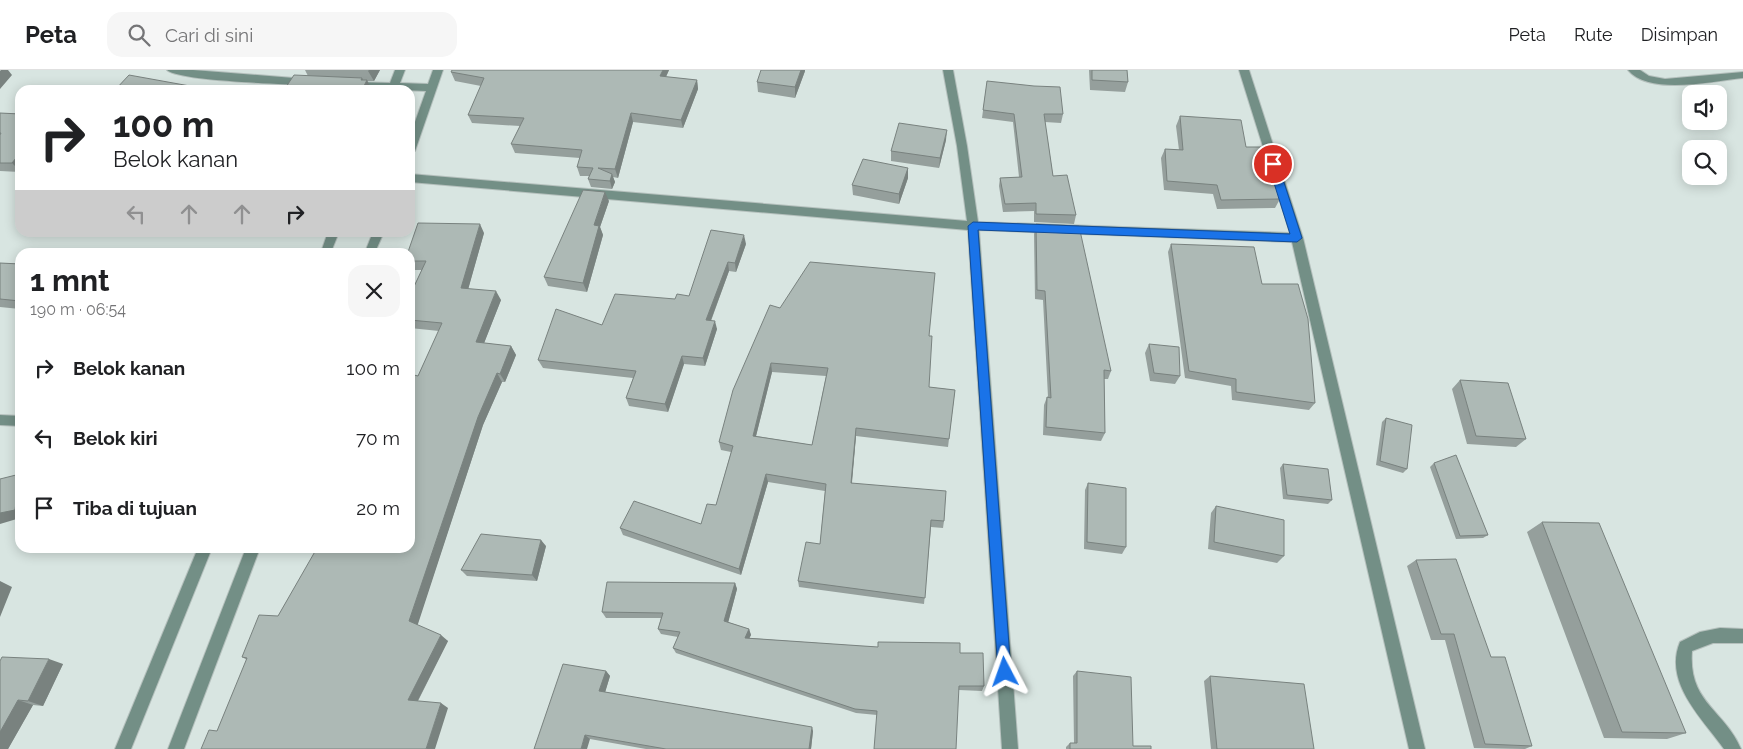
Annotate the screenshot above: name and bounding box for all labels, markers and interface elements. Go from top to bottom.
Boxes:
search box [107,12,457,57]
text: Peta [25,20,77,49]
icon: search [125,21,153,49]
text: Cari di sini [165,24,253,46]
text: Peta [1509,24,1546,45]
text: Rute [1574,24,1613,45]
text: Disimpan [1641,24,1718,45]
map controls [1682,85,1727,185]
button: sound [1682,85,1727,130]
text: 100 m [113,104,214,145]
icon: right [30,105,95,170]
button: search [1682,140,1727,185]
pin [1252,143,1294,185]
text: Belok kanan [113,146,238,172]
icon: arrive [1259,150,1287,178]
icon: left [122,200,150,228]
icon: ahead [175,200,203,228]
icon: ahead [228,200,256,228]
icon: right [281,200,309,228]
text: 1 mnt [30,263,110,298]
button: close [348,265,400,317]
text: 190 m · 06:54 [30,300,126,319]
icon: right [30,354,58,382]
text: Belok kanan [73,357,185,379]
text: 100 m [346,357,400,379]
icon: left [30,424,58,452]
text: Belok kiri [73,427,158,449]
text: 70 m [356,427,400,449]
icon: arrive [30,494,58,522]
text: Tiba di tujuan [73,497,197,519]
text: 20 m [356,497,400,519]
position arrow [978,645,1030,697]

